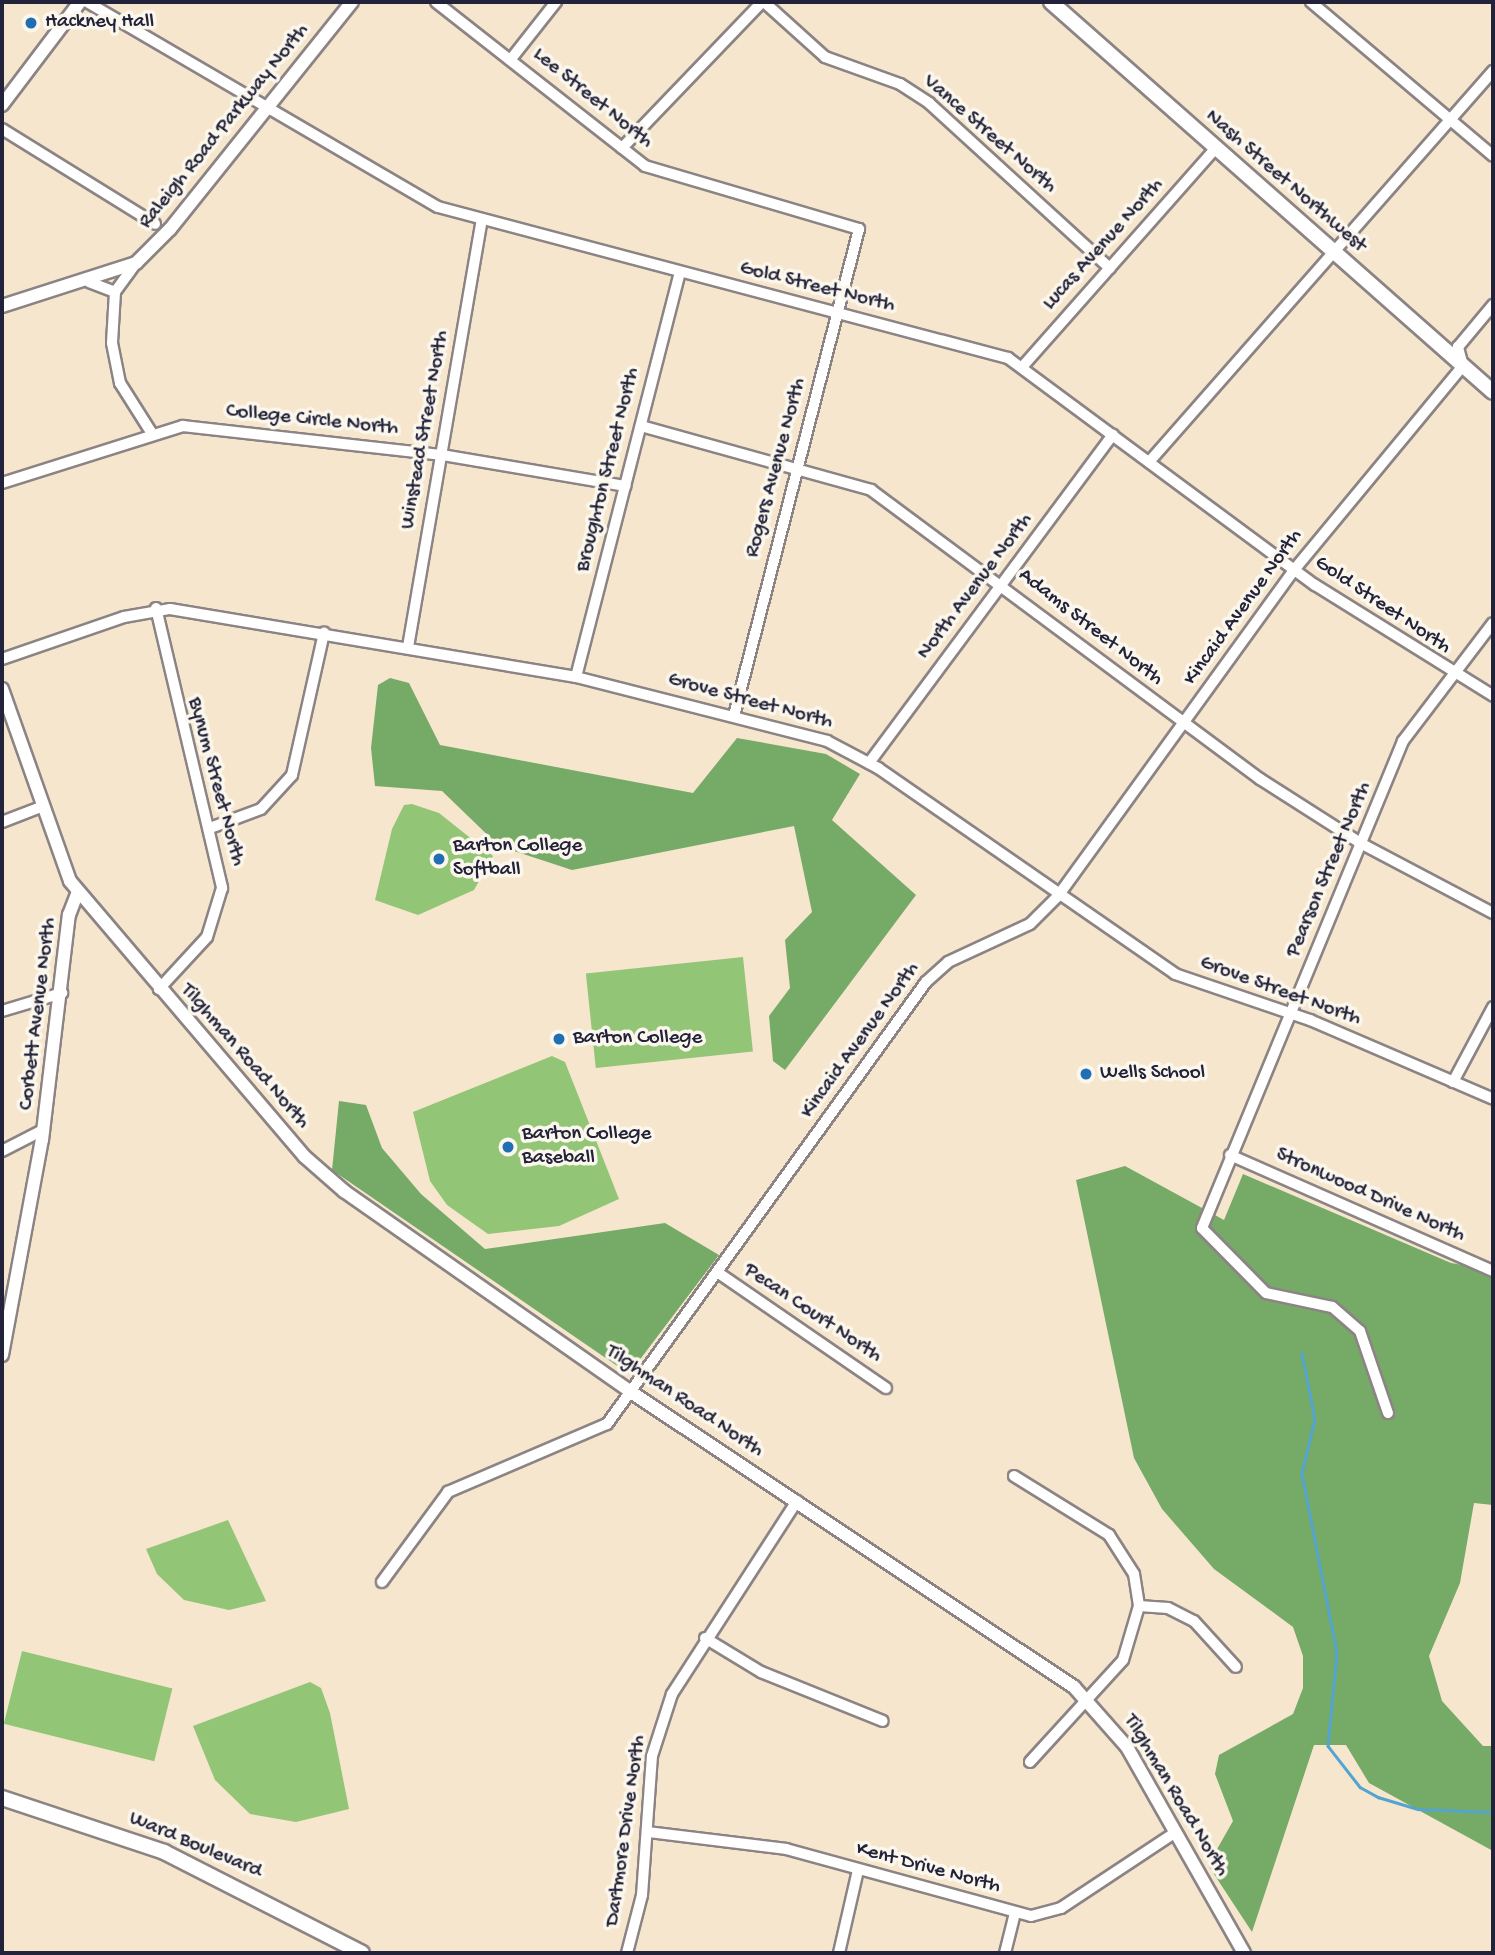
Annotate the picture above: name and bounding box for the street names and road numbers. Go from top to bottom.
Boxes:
street label: Raleigh Road Parkway North [134,19,316,235]
street label: Lee Street North [527,43,657,155]
street label: Vance Street North [917,70,1061,200]
street label: Nash Street Northwest [1199,105,1371,259]
street label: Lucas Avenue North [1038,174,1170,316]
street label: Gold Street North [737,257,897,319]
street label: Winstead Street North [396,329,456,531]
street label: Broughton Street North [571,365,647,575]
street label: Rogers Avenue North [741,375,813,561]
street label: College Circle North [225,399,399,443]
street label: North Avenue North [913,509,1039,665]
street label: Kincaid Avenue North [1179,525,1309,691]
street label: Gold Street North [1309,551,1455,661]
street label: Adams Street North [1013,564,1167,692]
street label: Grove Street North [665,668,835,736]
street label: Bynum Street North [180,695,250,869]
street label: Pearson Street North [1282,779,1378,961]
street label: Corbett Avenue North [15,916,63,1112]
street label: Grove Street North [1196,951,1364,1033]
street label: Kincaid Avenue North [796,958,926,1124]
street label: Tilghman Road North [174,979,314,1135]
street label: Stronwood Drive North [1271,1143,1469,1249]
street label: Pecan Court North [738,1258,886,1370]
street label: Tilghman Road North [600,1340,768,1464]
street label: Tilghman Road North [1117,1710,1233,1882]
street label: Dartmore Drive North [601,1734,653,1928]
street label: Ward Boulevard [125,1807,265,1885]
street label: Kent Drive North [853,1838,1003,1900]

